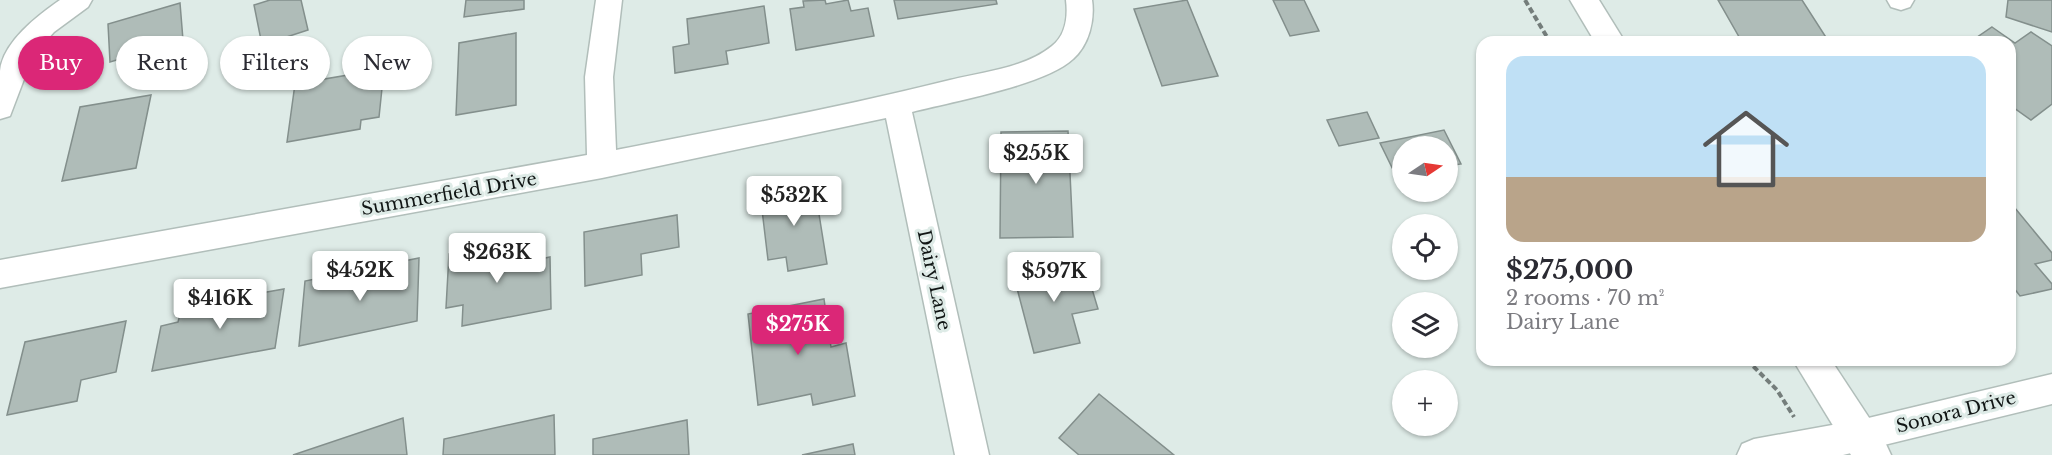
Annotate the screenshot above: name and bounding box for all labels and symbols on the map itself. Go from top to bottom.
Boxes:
pin: $255K [994,134,1078,185]
north arrow [1392,136,1458,202]
street label: Summerfield Drive [360,168,538,220]
pin: $532K [752,176,836,227]
street label: Dairy Lane [913,228,955,332]
pin: $263K [455,233,539,284]
pin: $452K [318,251,402,302]
pin: $597K [1012,252,1096,303]
pin: $416K [178,279,262,330]
pin: $275K [756,305,840,356]
street label: Sonora Drive [1894,387,2018,437]

